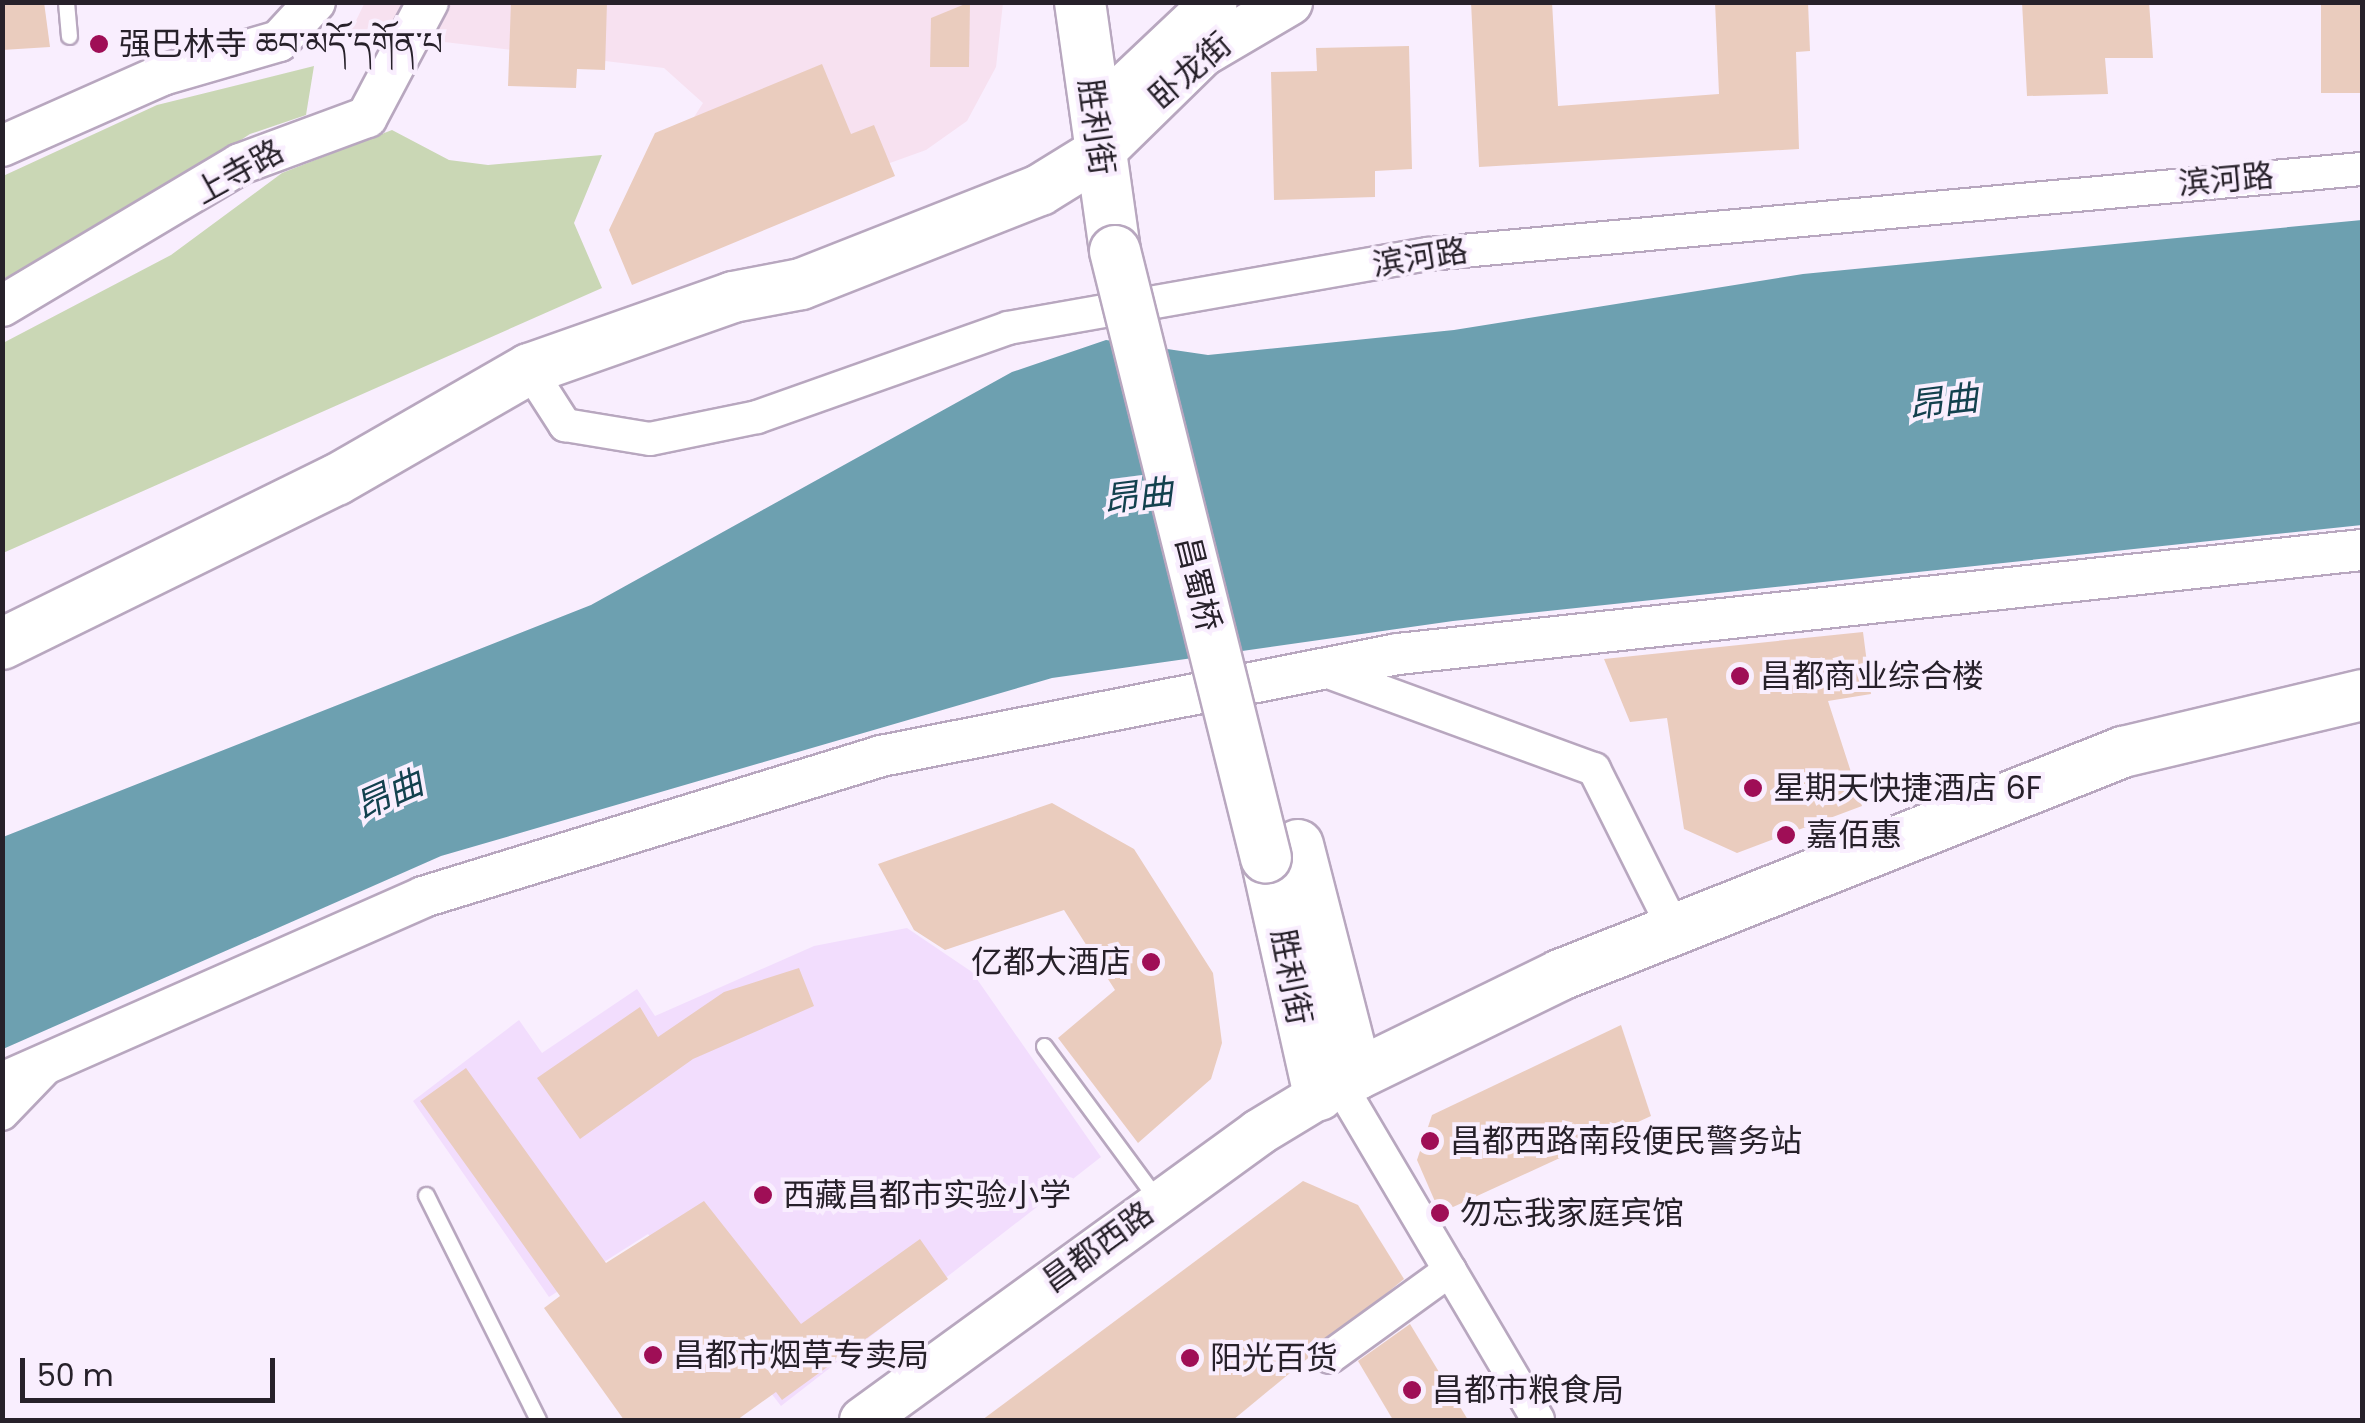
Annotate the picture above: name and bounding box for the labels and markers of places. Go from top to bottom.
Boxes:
place label: 强巴林寺 ཆབ་མདོ་དགོན་པ [119,25,443,63]
marker: 强巴林寺 ཆབ་མདོ་དགོན་པ [88,33,110,55]
place label: 昌都商业综合楼 [1760,657,1984,695]
marker: 昌都商业综合楼 [1729,665,1751,687]
place label: 星期天快捷酒店 6F [1773,769,2042,807]
marker: 星期天快捷酒店 6F [1742,777,1764,799]
place label: 嘉佰惠 [1806,816,1902,854]
marker: 嘉佰惠 [1775,824,1797,846]
place label: 亿都大酒店 [971,943,1131,981]
marker: 亿都大酒店 [1140,951,1162,973]
place label: 昌都西路南段便民警务站 [1450,1122,1802,1160]
marker: 昌都西路南段便民警务站 [1419,1130,1441,1152]
place label: 西藏昌都市实验小学 [783,1176,1071,1214]
marker: 西藏昌都市实验小学 [752,1184,774,1206]
place label: 勿忘我家庭宾馆 [1460,1194,1684,1232]
marker: 勿忘我家庭宾馆 [1429,1202,1451,1224]
place label: 昌都市烟草专卖局 [673,1336,929,1374]
place label: 阳光百货 [1210,1339,1338,1377]
marker: 昌都市烟草专卖局 [642,1344,664,1366]
marker: 阳光百货 [1179,1347,1201,1369]
place label: 昌都市粮食局 [1432,1371,1624,1409]
marker: 昌都市粮食局 [1401,1379,1423,1401]

